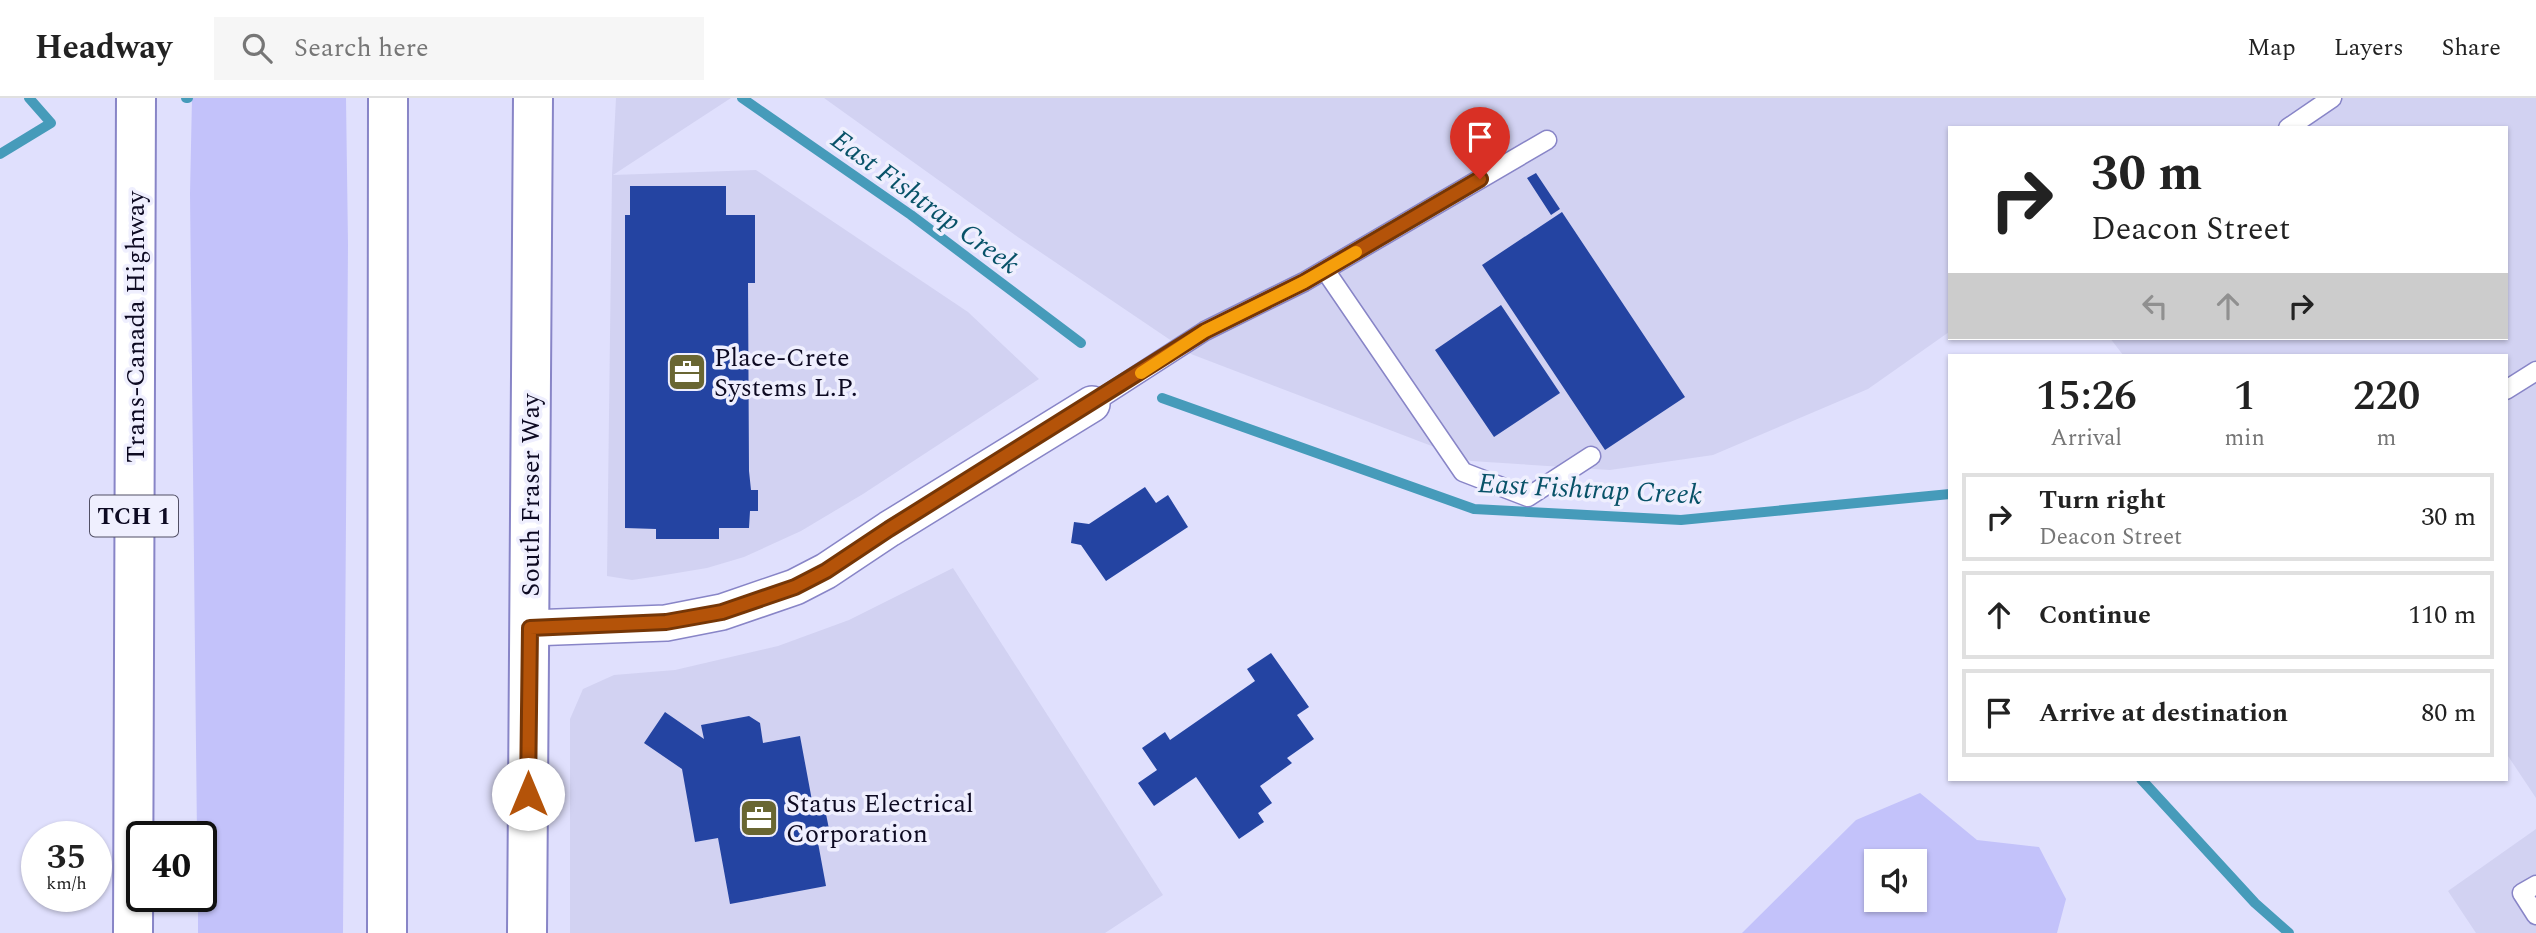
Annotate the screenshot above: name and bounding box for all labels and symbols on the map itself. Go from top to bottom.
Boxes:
pin [1450,107,1510,179]
water label: East Fishtrap Creek [822,119,1029,286]
street label: Trans-Canada Highway [116,190,156,463]
place label: Place-Crete Systems L.P. [714,338,858,408]
office icon: Place-Crete Systems L.P. [666,351,708,393]
street label: South Fraser Way [511,392,551,596]
water label: East Fishtrap Creek [1477,462,1703,517]
road number: TCH 1 [90,496,178,536]
position arrow [491,757,565,831]
place label: Status Electrical Corporation [786,784,974,854]
office icon: Status Electrical Corporation [738,797,780,839]
speed limit sign: 40 [126,821,217,912]

